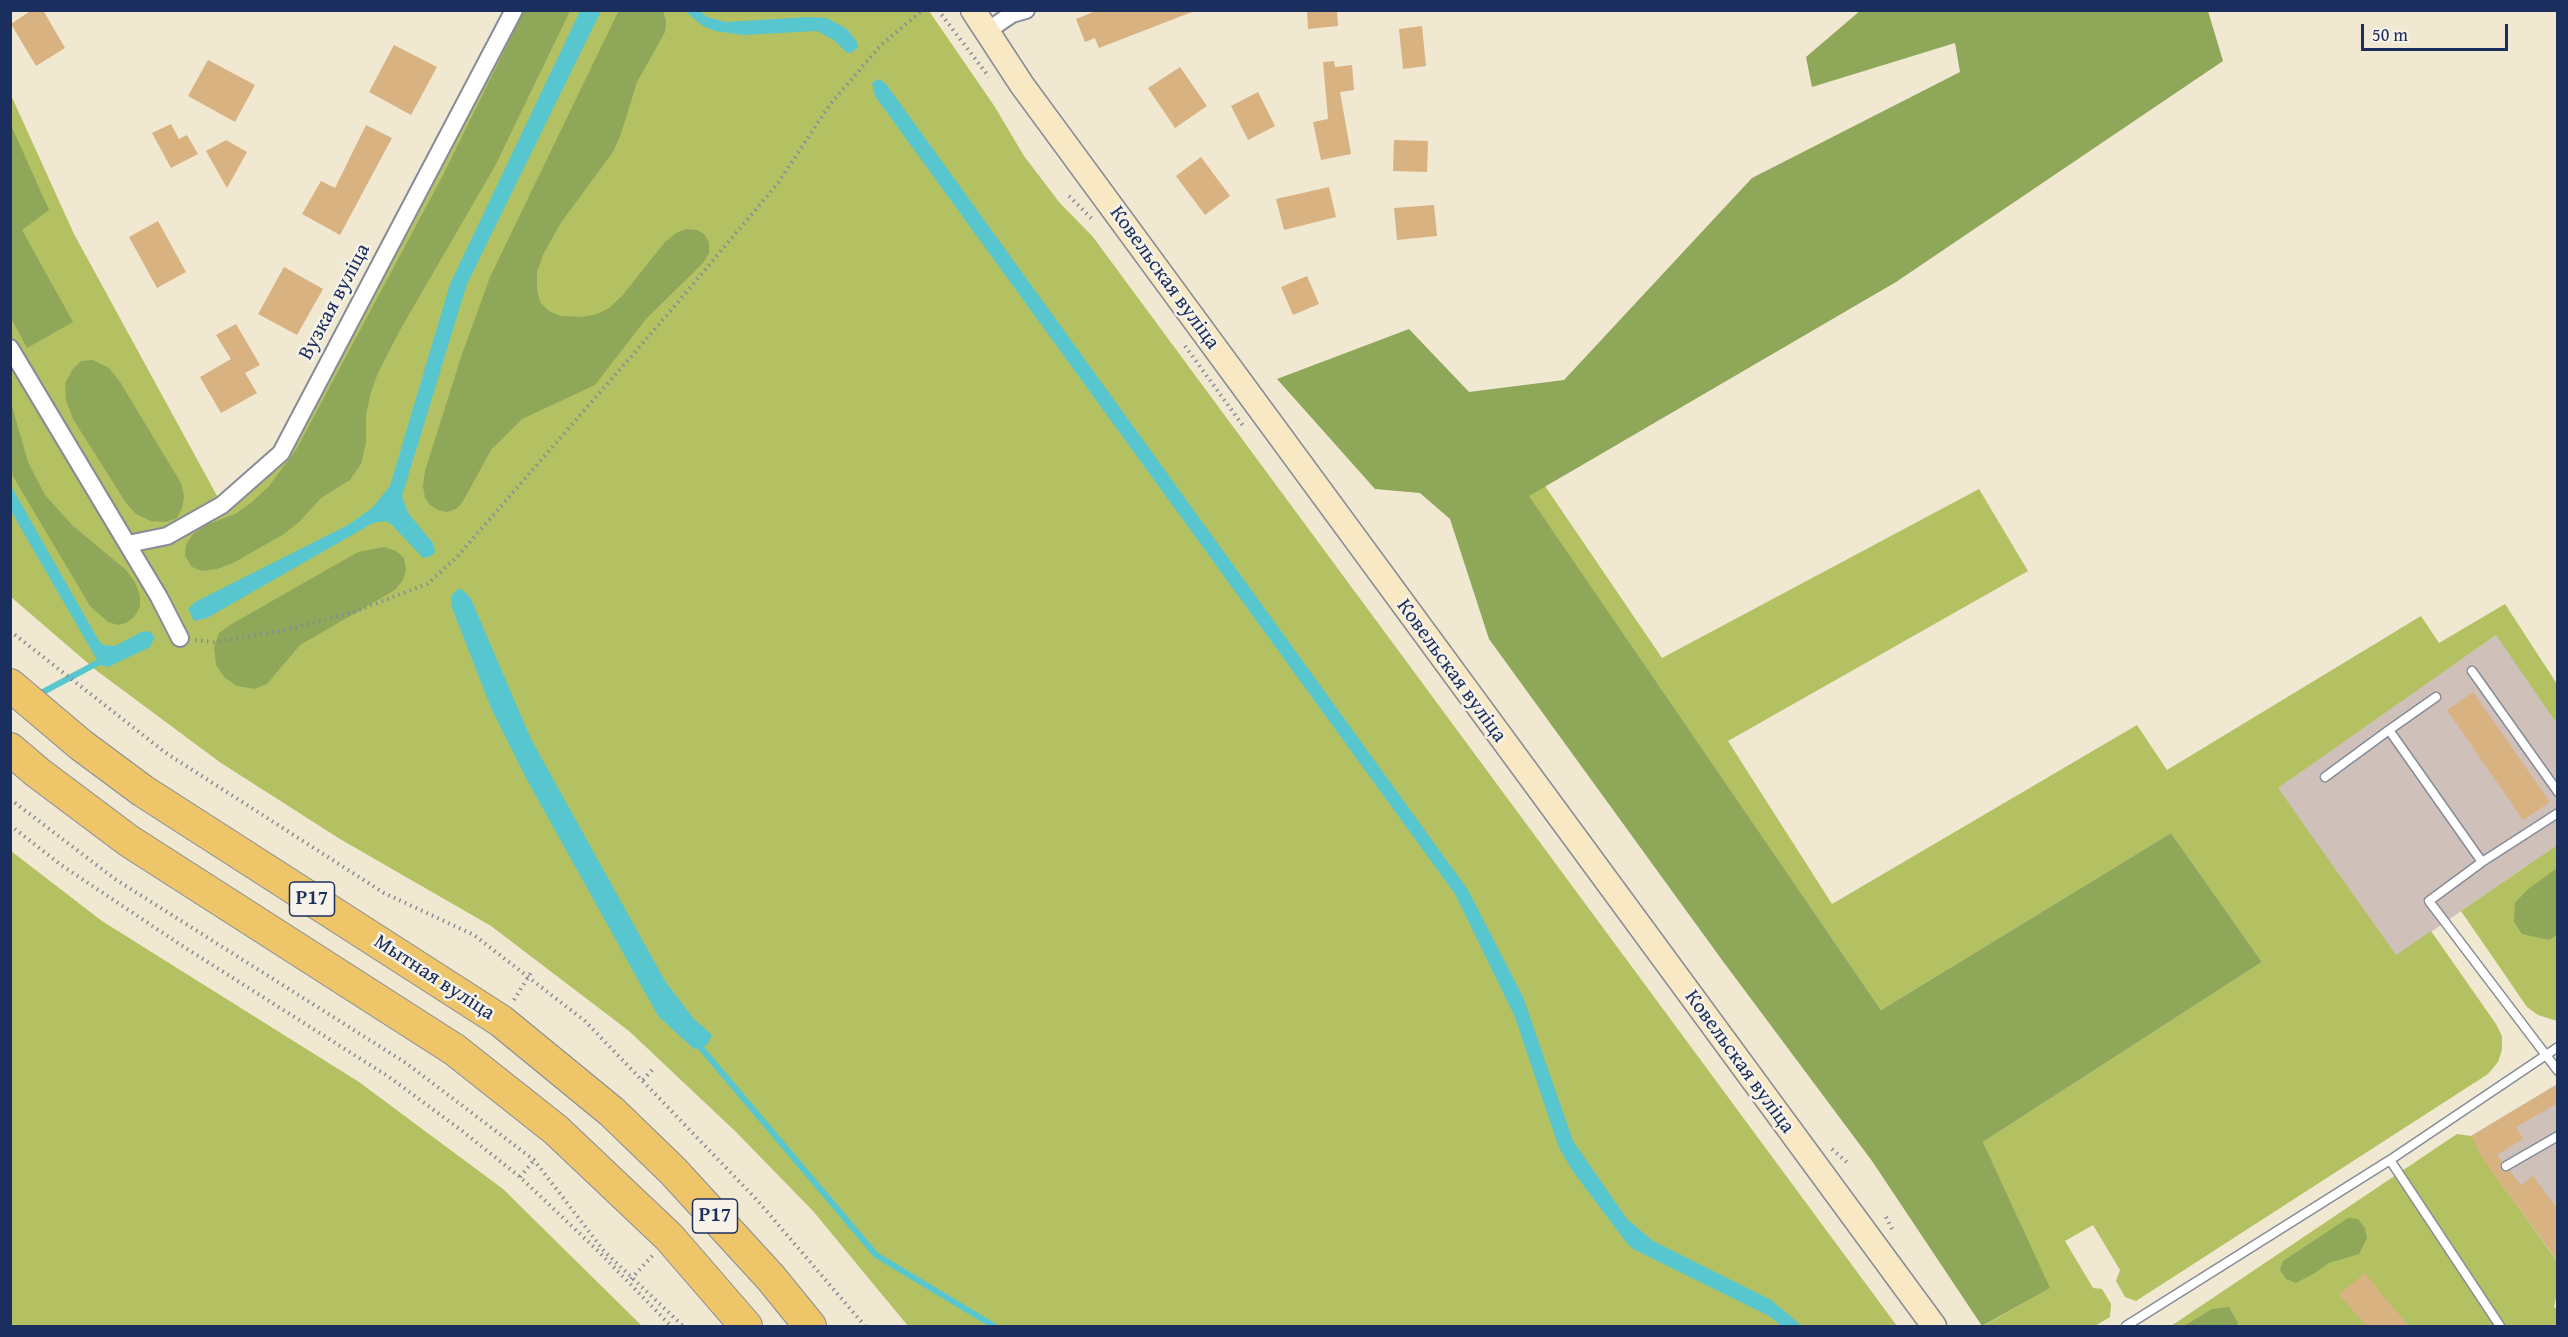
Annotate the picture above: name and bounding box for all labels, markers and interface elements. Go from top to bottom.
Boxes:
scale bar [2364,12,2511,50]
text: 50 m [2372,21,2408,48]
street label: Ковельская вуліца [1104,201,1224,355]
street label: Вузкая вуліца [294,239,376,365]
street label: Ковельская вуліца [1391,594,1511,748]
road number: Р17 [290,882,334,916]
street label: Мытная вуліца [369,930,499,1026]
street label: Ковельская вуліца [1679,985,1799,1139]
road number: Р17 [692,1199,738,1233]

